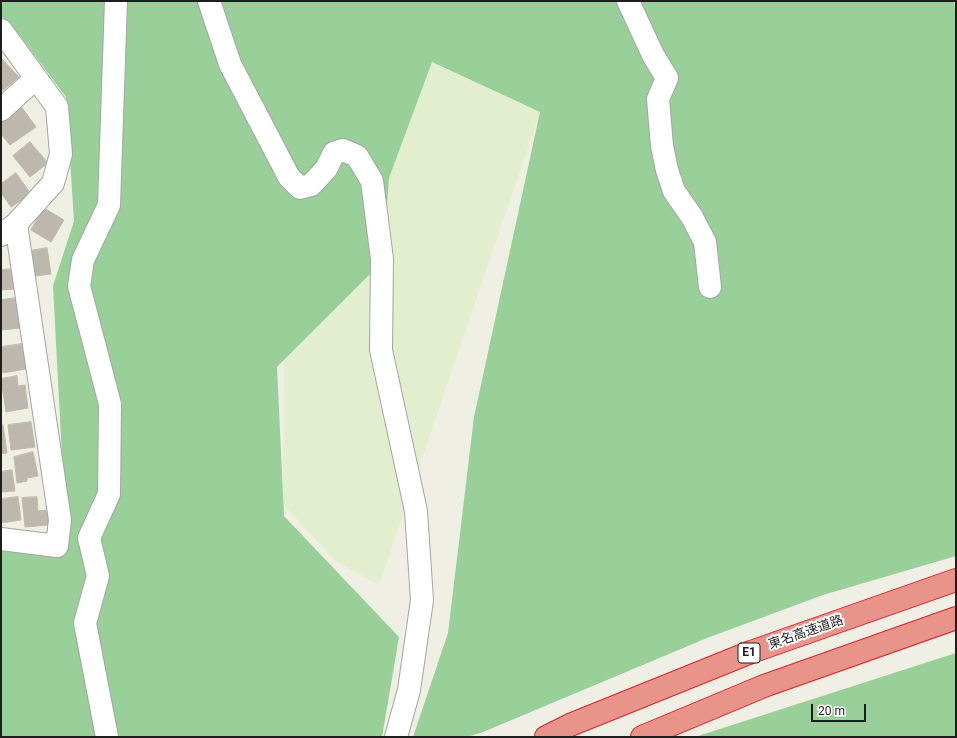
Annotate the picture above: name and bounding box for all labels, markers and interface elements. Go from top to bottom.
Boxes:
street label: 東名高速道路 [767,613,845,653]
road number: E1 [738,643,760,663]
scale bar [813,696,868,722]
text: 20 m [818,704,845,718]

